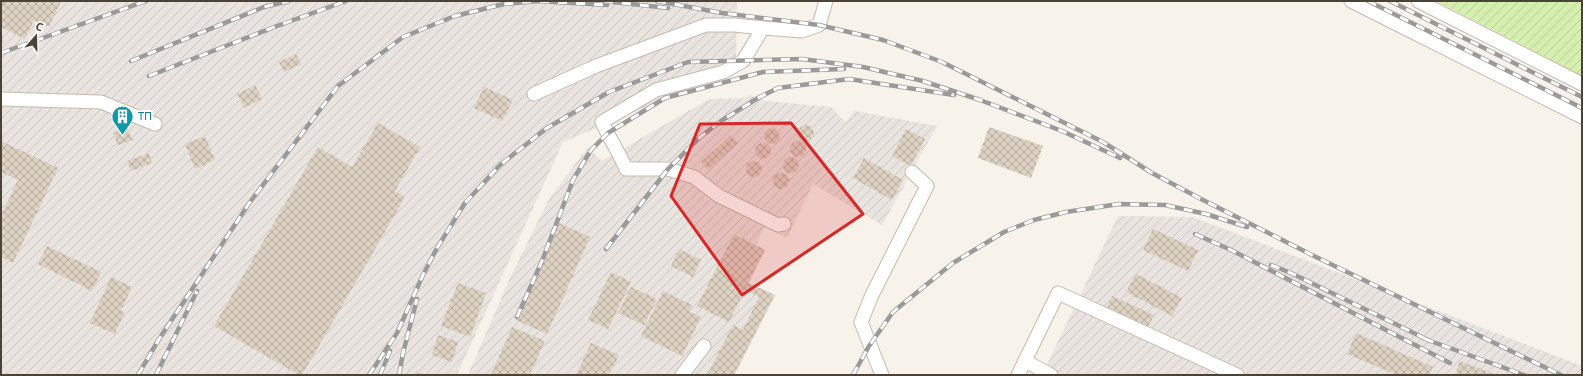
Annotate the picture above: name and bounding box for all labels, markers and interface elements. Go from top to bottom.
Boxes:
north arrow [16,16,56,56]
text: С [34,18,45,34]
building icon: ТП [110,103,136,136]
place label: ТП [138,108,152,123]

